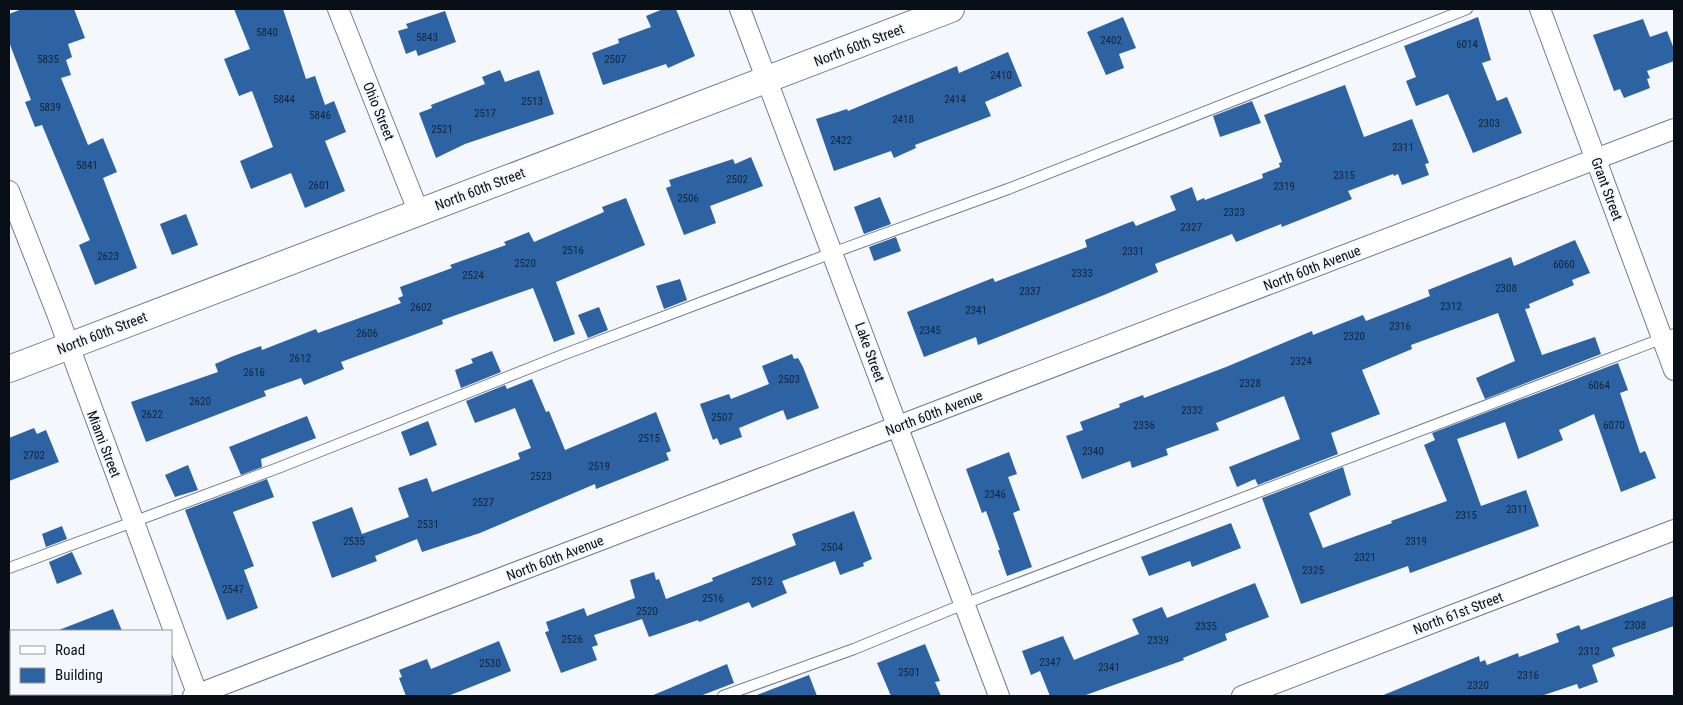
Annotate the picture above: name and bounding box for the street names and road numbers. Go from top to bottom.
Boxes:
street label: North 60th Street [812,20,906,70]
street label: Ohio Street [360,80,398,142]
street label: Grant Street [1588,155,1626,223]
street label: North 60th Street [433,164,527,214]
street label: North 60th Avenue [1261,242,1363,294]
street label: North 60th Street [55,308,149,358]
street label: Lake Street [852,320,888,384]
street label: North 60th Avenue [883,387,985,439]
street label: Miami Street [84,408,124,480]
street label: North 60th Avenue [504,532,606,584]
street label: North 61st Street [1411,589,1505,637]

